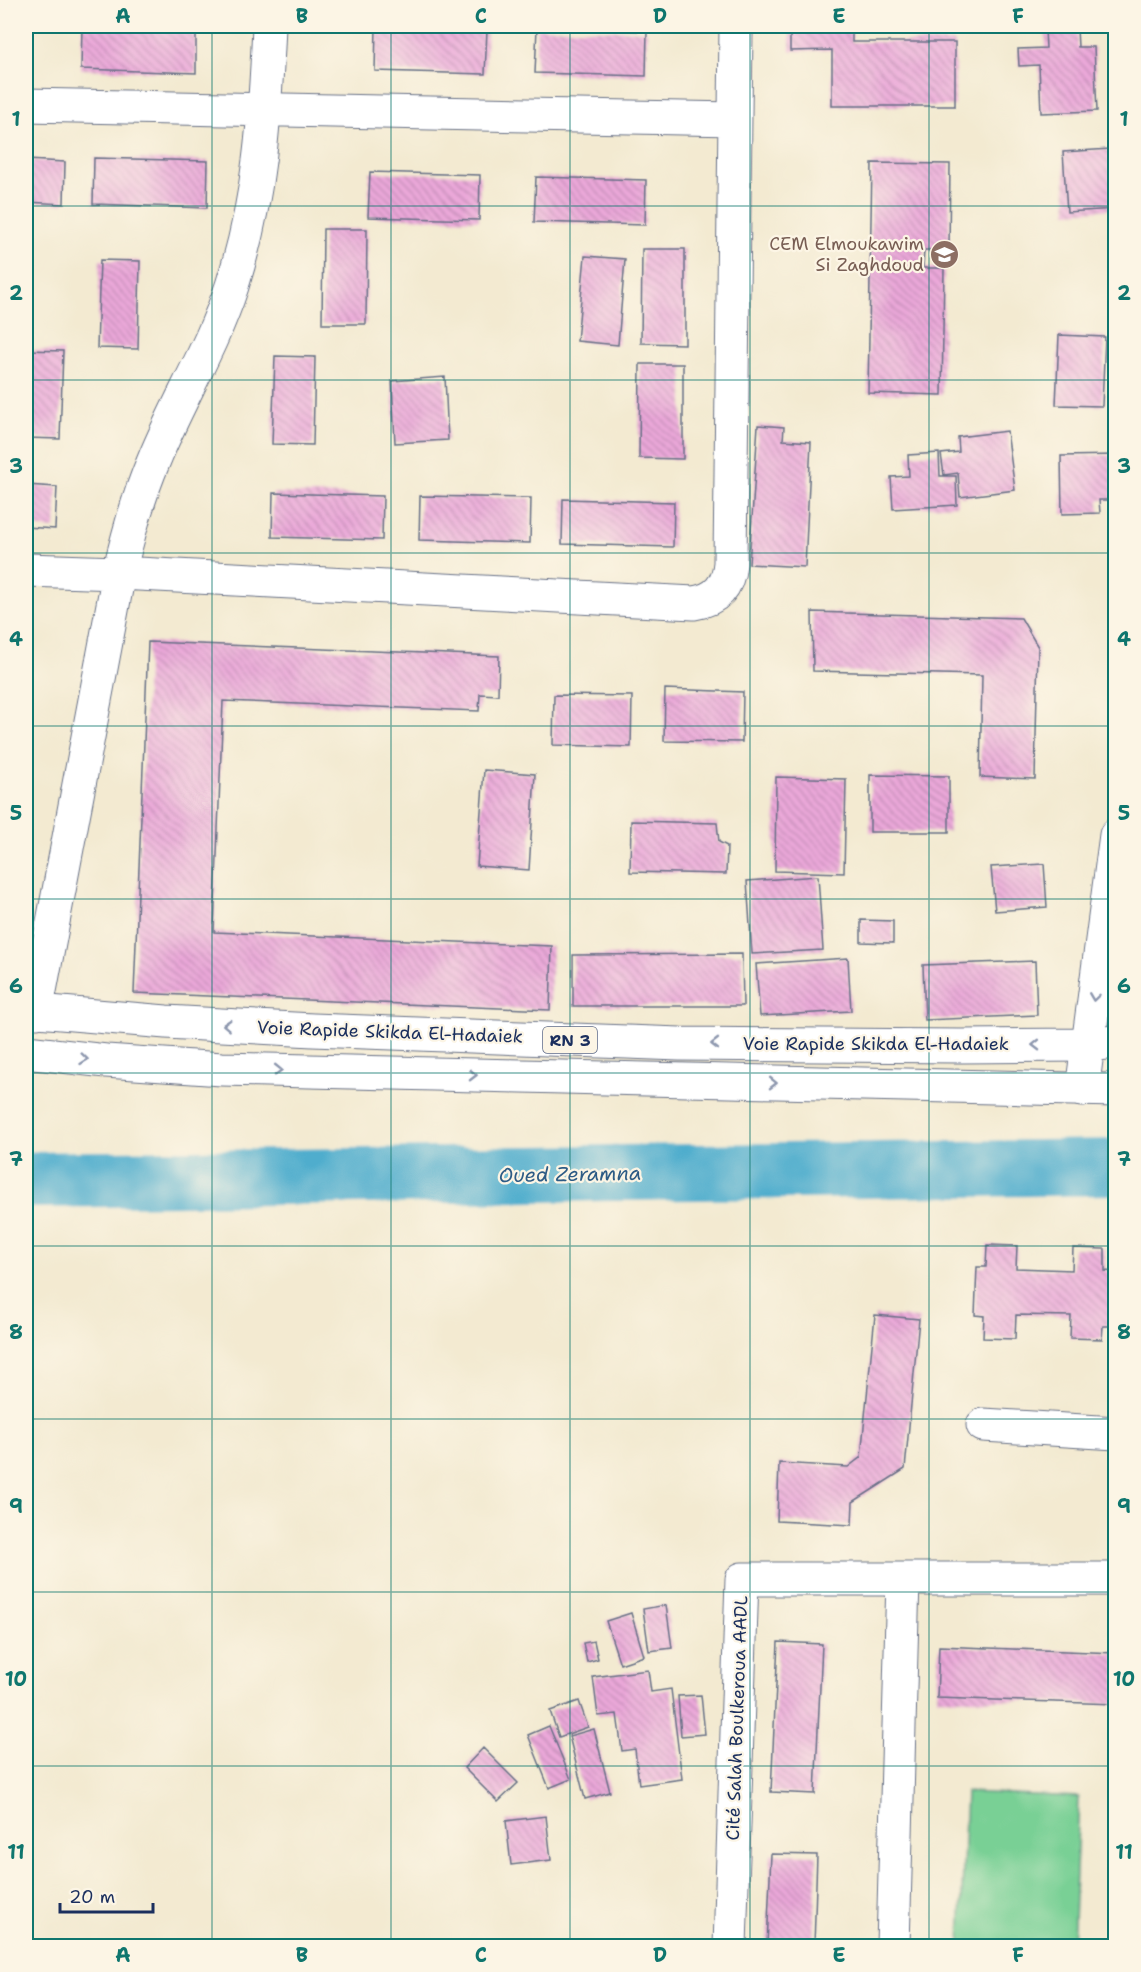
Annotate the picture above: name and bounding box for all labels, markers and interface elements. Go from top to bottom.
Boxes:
text: A [115,3,131,29]
text: B [296,3,308,29]
text: C [475,3,487,29]
text: D [653,3,667,29]
text: E [832,3,846,29]
text: F [1012,3,1024,29]
text: 1 [11,106,21,132]
text: 1 [1119,106,1129,132]
place label: CEM Elmoukawim Si Zaghdoud [769,232,924,277]
school or university icon: CEM Elmoukawim Si Zaghdoud [929,238,961,270]
text: 2 [9,280,23,306]
text: 2 [1117,280,1131,306]
text: 3 [9,453,23,479]
text: 3 [1117,453,1131,479]
text: 4 [9,626,23,652]
text: 4 [1117,626,1131,652]
text: 5 [10,800,22,826]
text: 5 [1118,800,1130,826]
text: 6 [9,973,23,999]
text: 6 [1117,973,1131,999]
one-way arrow [1088,993,1100,1002]
street label: Voie Rapide Skikda El-Hadaiek [256,1015,524,1049]
one-way arrow [222,1019,231,1032]
road number: RN 3 [543,1027,597,1053]
street label: Voie Rapide Skikda El-Hadaiek [743,1032,1009,1056]
one-way arrow [711,1038,720,1050]
one-way arrow [1032,1039,1041,1051]
one-way arrow [79,1052,88,1064]
one-way arrow [274,1064,283,1077]
one-way arrow [469,1069,478,1082]
one-way arrow [769,1077,778,1089]
text: 7 [9,1146,23,1172]
text: 7 [1117,1146,1131,1172]
water label: Oued Zeramna [498,1160,642,1188]
text: 8 [9,1319,23,1345]
text: 8 [1117,1319,1131,1345]
text: 9 [9,1493,23,1519]
text: 9 [1117,1493,1131,1519]
street label: Cité Salah Boulkeroua AADL [721,1595,753,1841]
text: 10 [5,1666,27,1692]
text: 10 [1113,1666,1135,1692]
text: 11 [7,1839,25,1865]
text: 11 [1115,1839,1133,1865]
scale bar [60,1876,153,1914]
text: 20 m [69,1885,115,1909]
text: A [115,1942,131,1968]
text: B [296,1942,308,1968]
text: C [475,1942,487,1968]
text: D [653,1942,667,1968]
text: E [832,1942,846,1968]
text: F [1012,1942,1024,1968]

